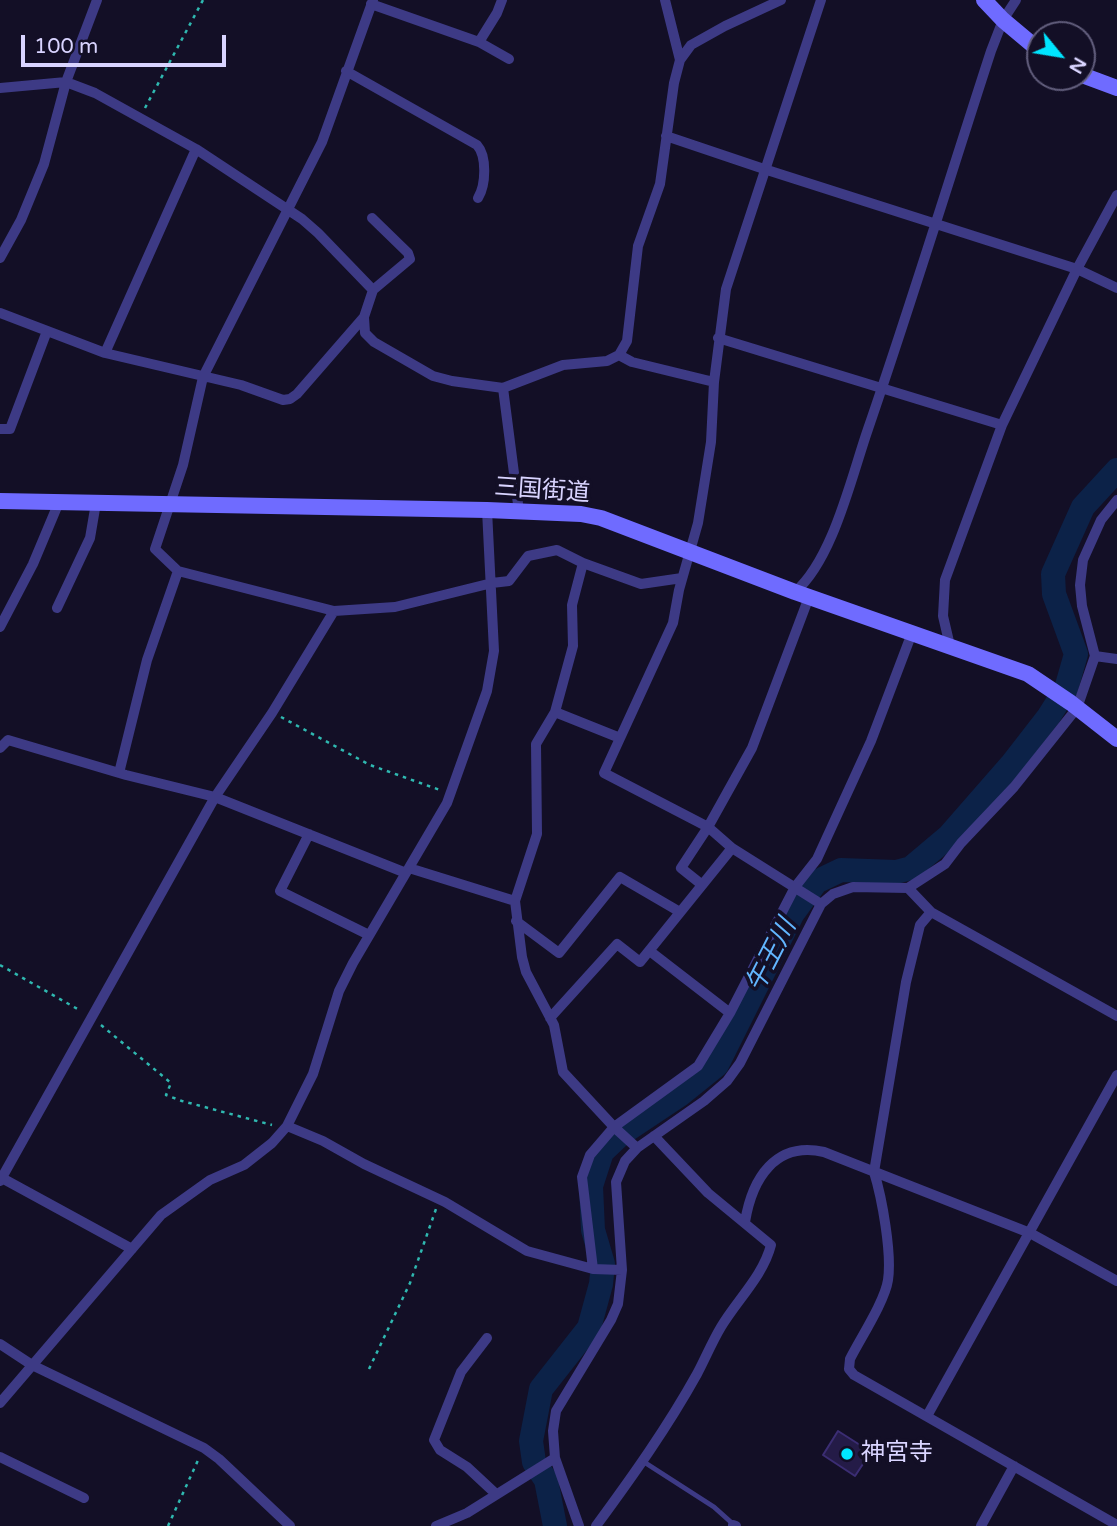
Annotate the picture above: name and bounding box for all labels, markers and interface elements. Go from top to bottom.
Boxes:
scale bar [24,21,229,65]
north arrow [1026,21,1096,91]
text: 100 m [34,34,98,59]
text: N [1064,53,1091,78]
street label: 三国街道 [493,473,591,509]
water label: 午王川 [740,914,804,998]
place label: 神宮寺 [861,1440,933,1468]
marker: 神宮寺 [839,1446,855,1462]

